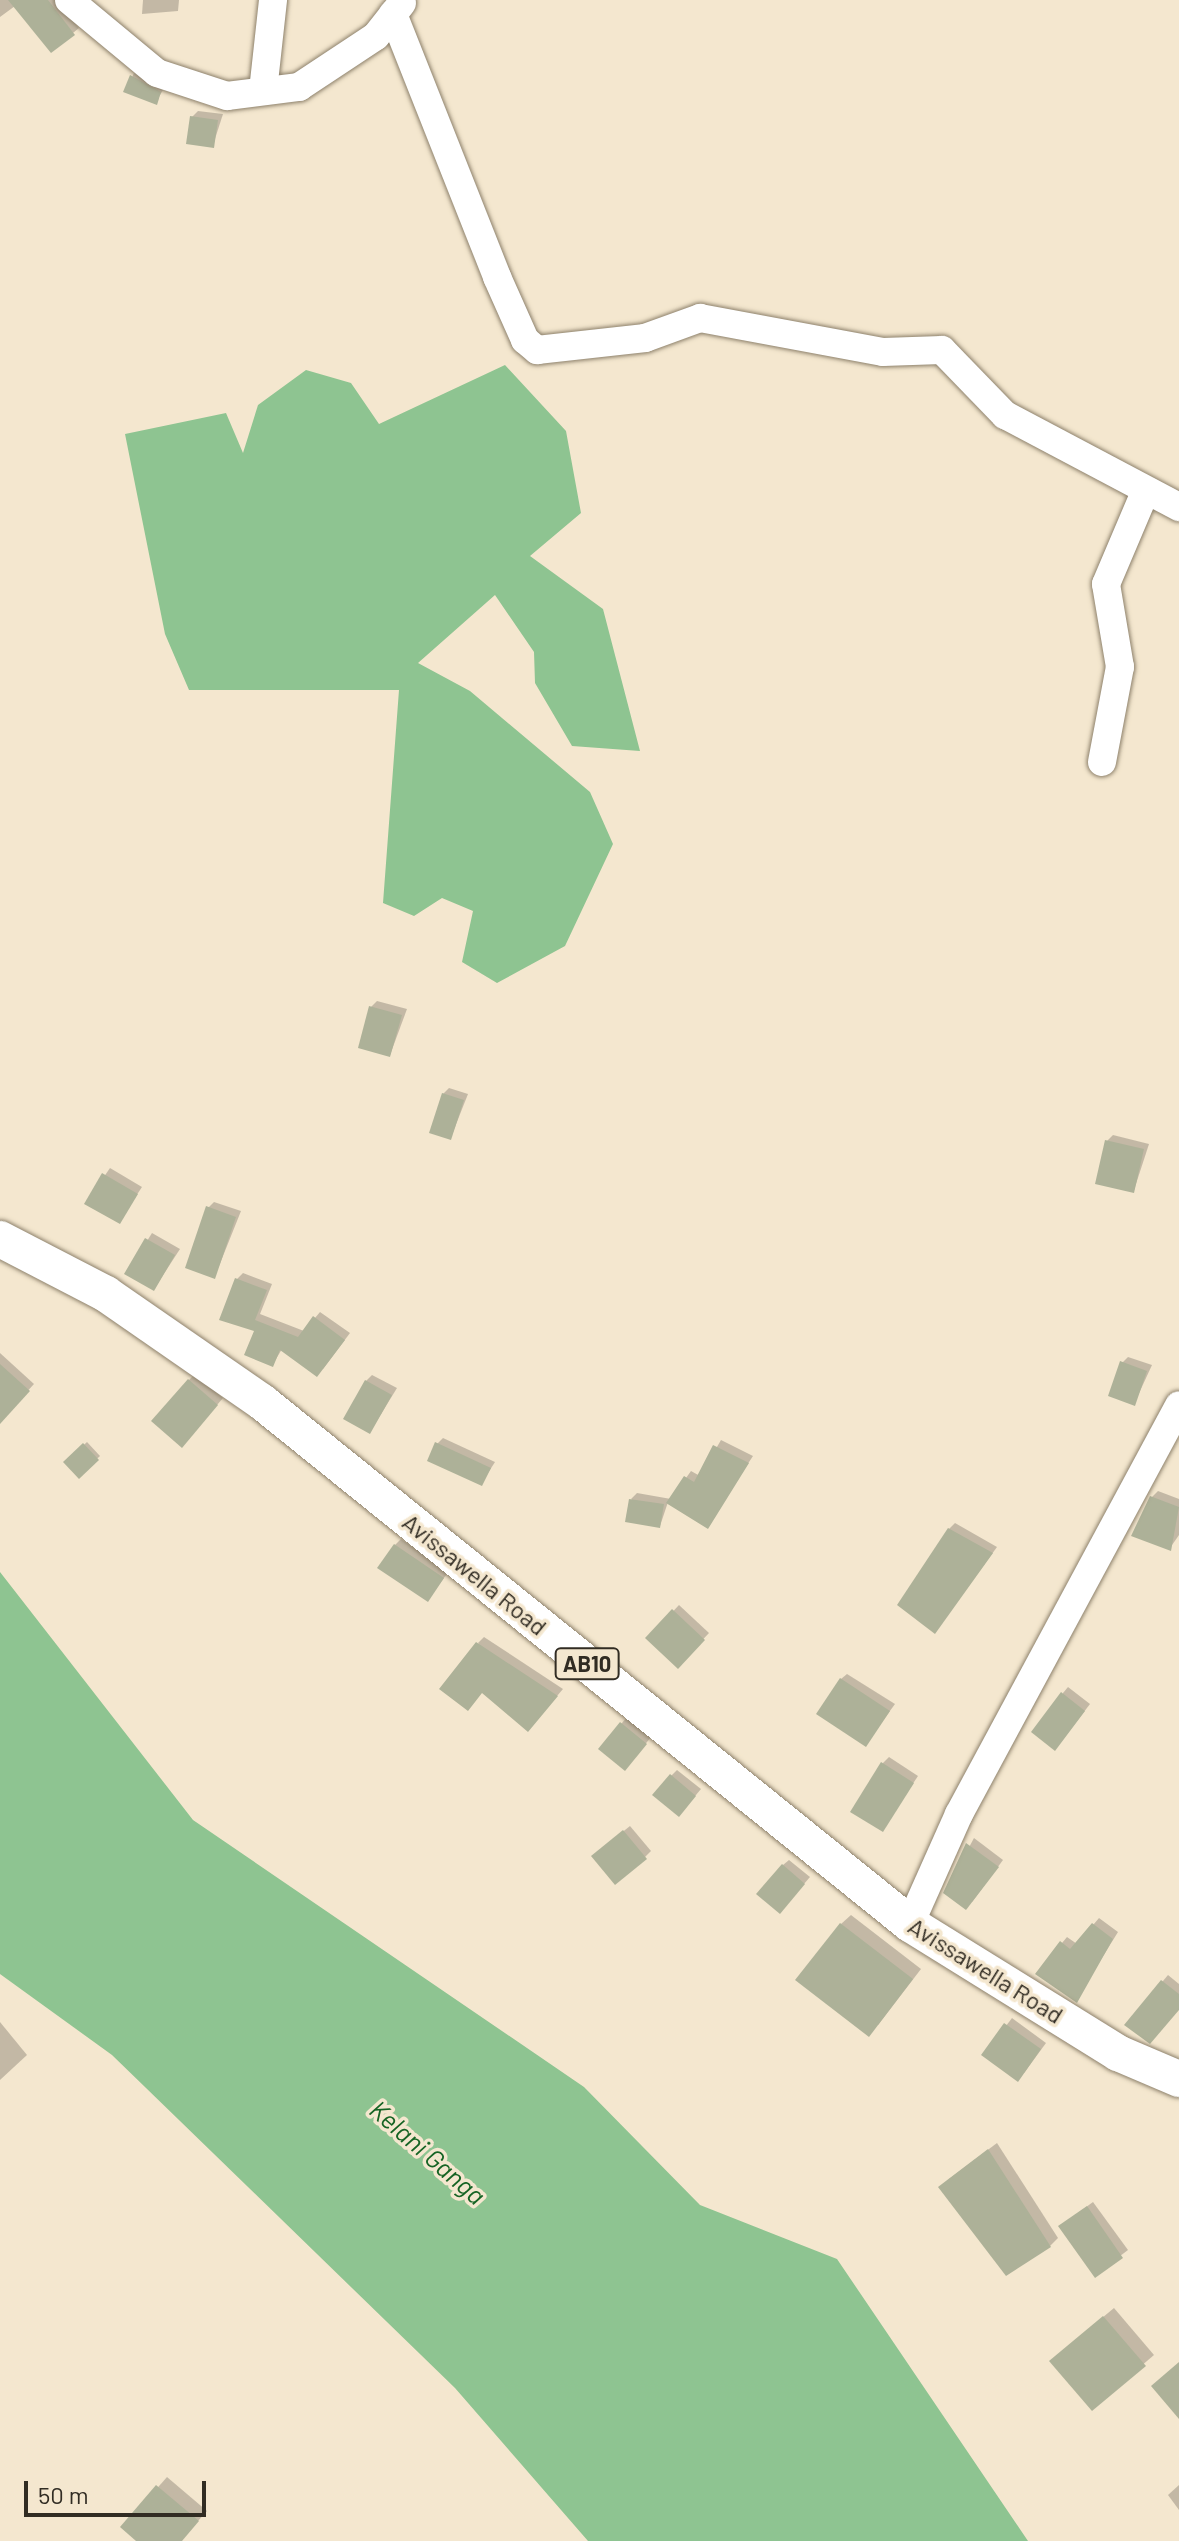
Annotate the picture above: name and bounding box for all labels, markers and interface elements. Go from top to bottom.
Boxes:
street label: Avissawella Road [397,1507,553,1641]
road number: AB10 [553,1646,621,1682]
street label: Avissawella Road [903,1911,1069,2029]
water label: Kelani Ganga [364,2093,492,2211]
scale bar [28,2465,210,2515]
text: 50 m [38,2480,89,2509]

